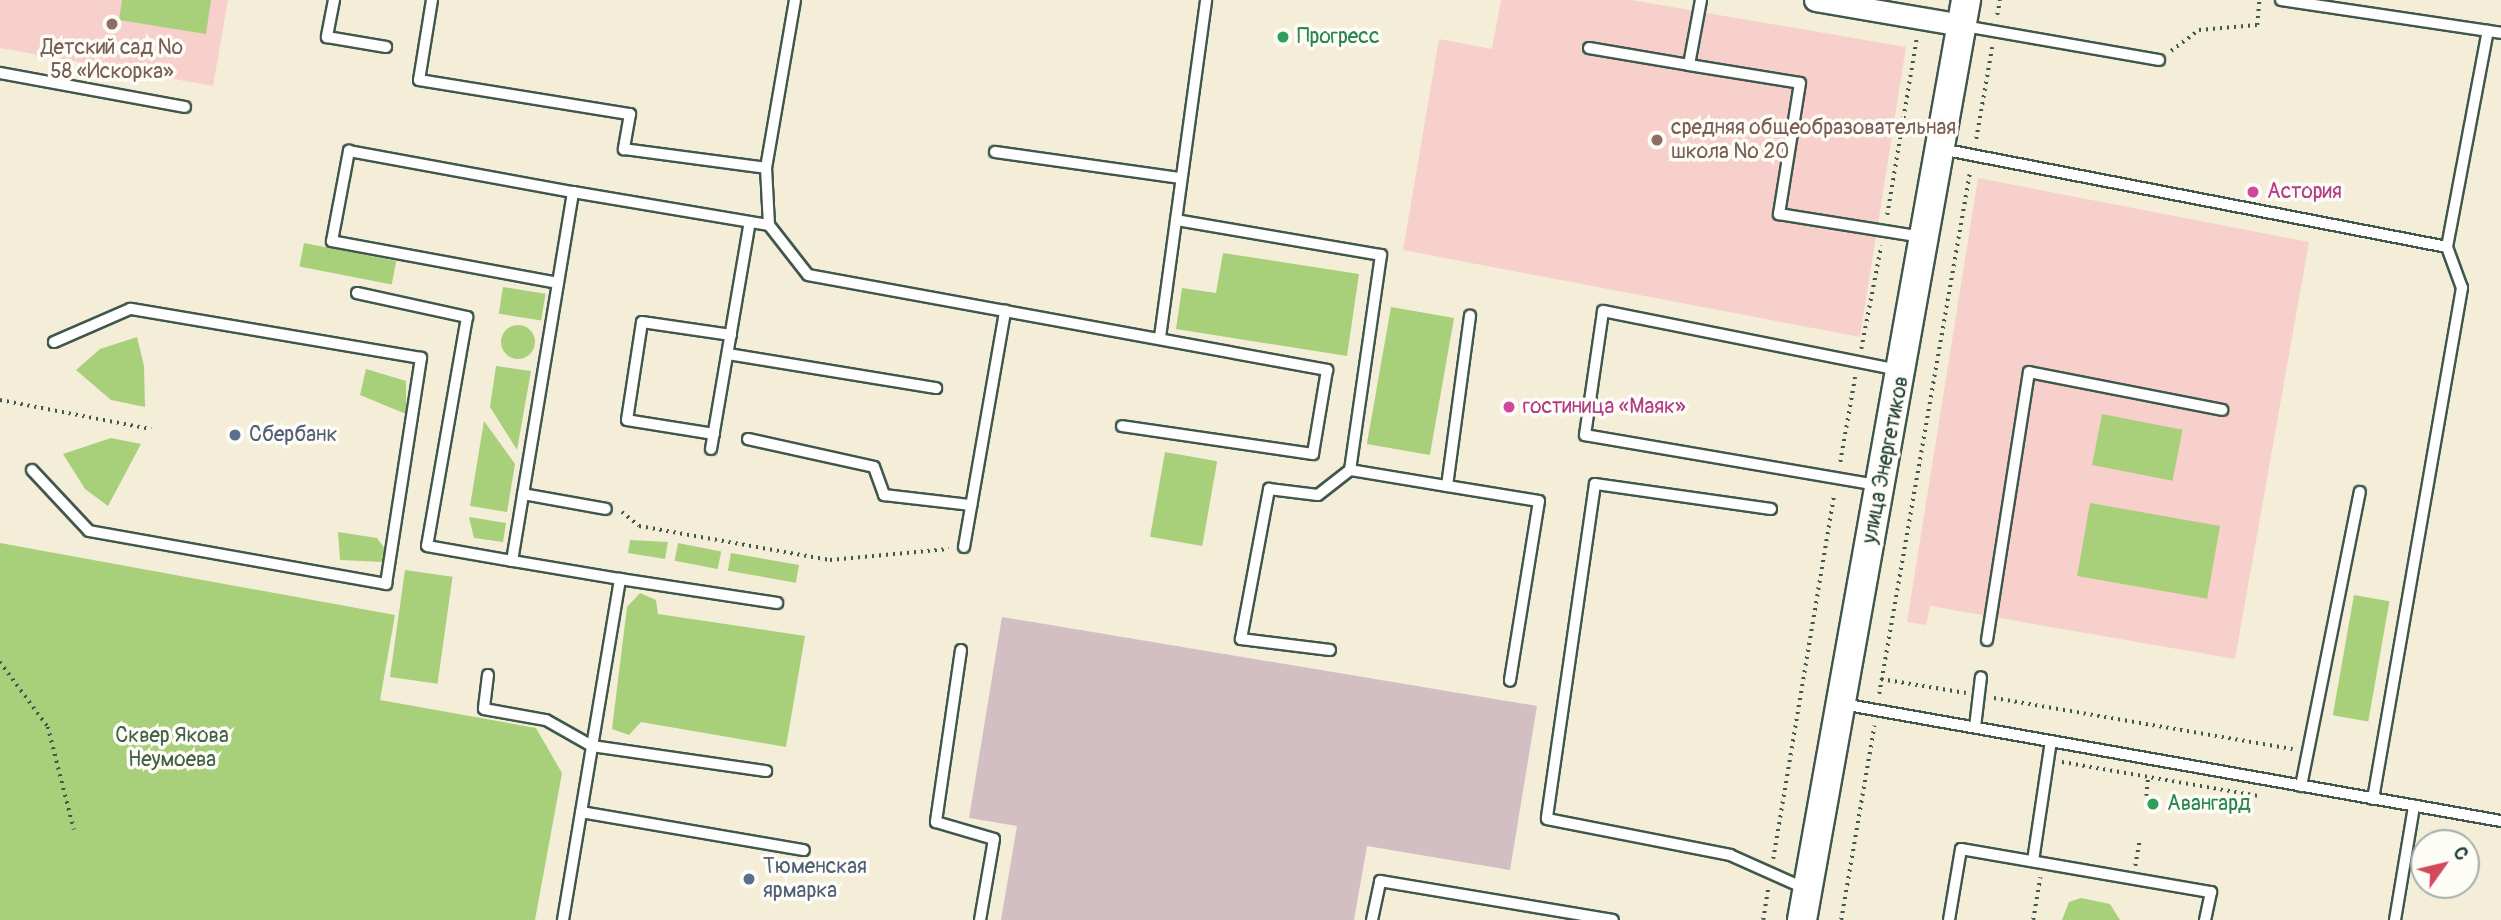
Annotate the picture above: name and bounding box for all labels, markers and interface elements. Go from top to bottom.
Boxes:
marker: Детский сад № 58 «Искорка» [104,16,120,32]
place label: Прогресс [1297,24,1380,50]
marker: Прогресс [1275,29,1291,45]
place label: Детский сад № 58 «Искорка» [41,35,183,85]
place label: средняя общеобразовательная школа № 20 [1671,115,1956,165]
marker: средняя общеобразовательная школа № 20 [1649,132,1665,148]
place label: Астория [2267,179,2342,205]
marker: Астория [2245,184,2261,200]
street label: улица Энергетиков [1857,374,1915,546]
place label: гостиница «Маяк» [1523,394,1686,420]
marker: гостиница «Маяк» [1501,399,1517,415]
place label: Сбербанк [249,422,337,448]
marker: Сбербанк [227,427,243,443]
park label: Сквер Якова Неумоева [115,723,229,773]
place label: Авангард [2167,791,2251,817]
marker: Авангард [2145,796,2161,812]
north arrow [2410,829,2480,899]
text: С [2448,842,2474,865]
place label: Тюменская ярмарка [763,854,867,904]
marker: Тюменская ярмарка [741,871,757,887]

